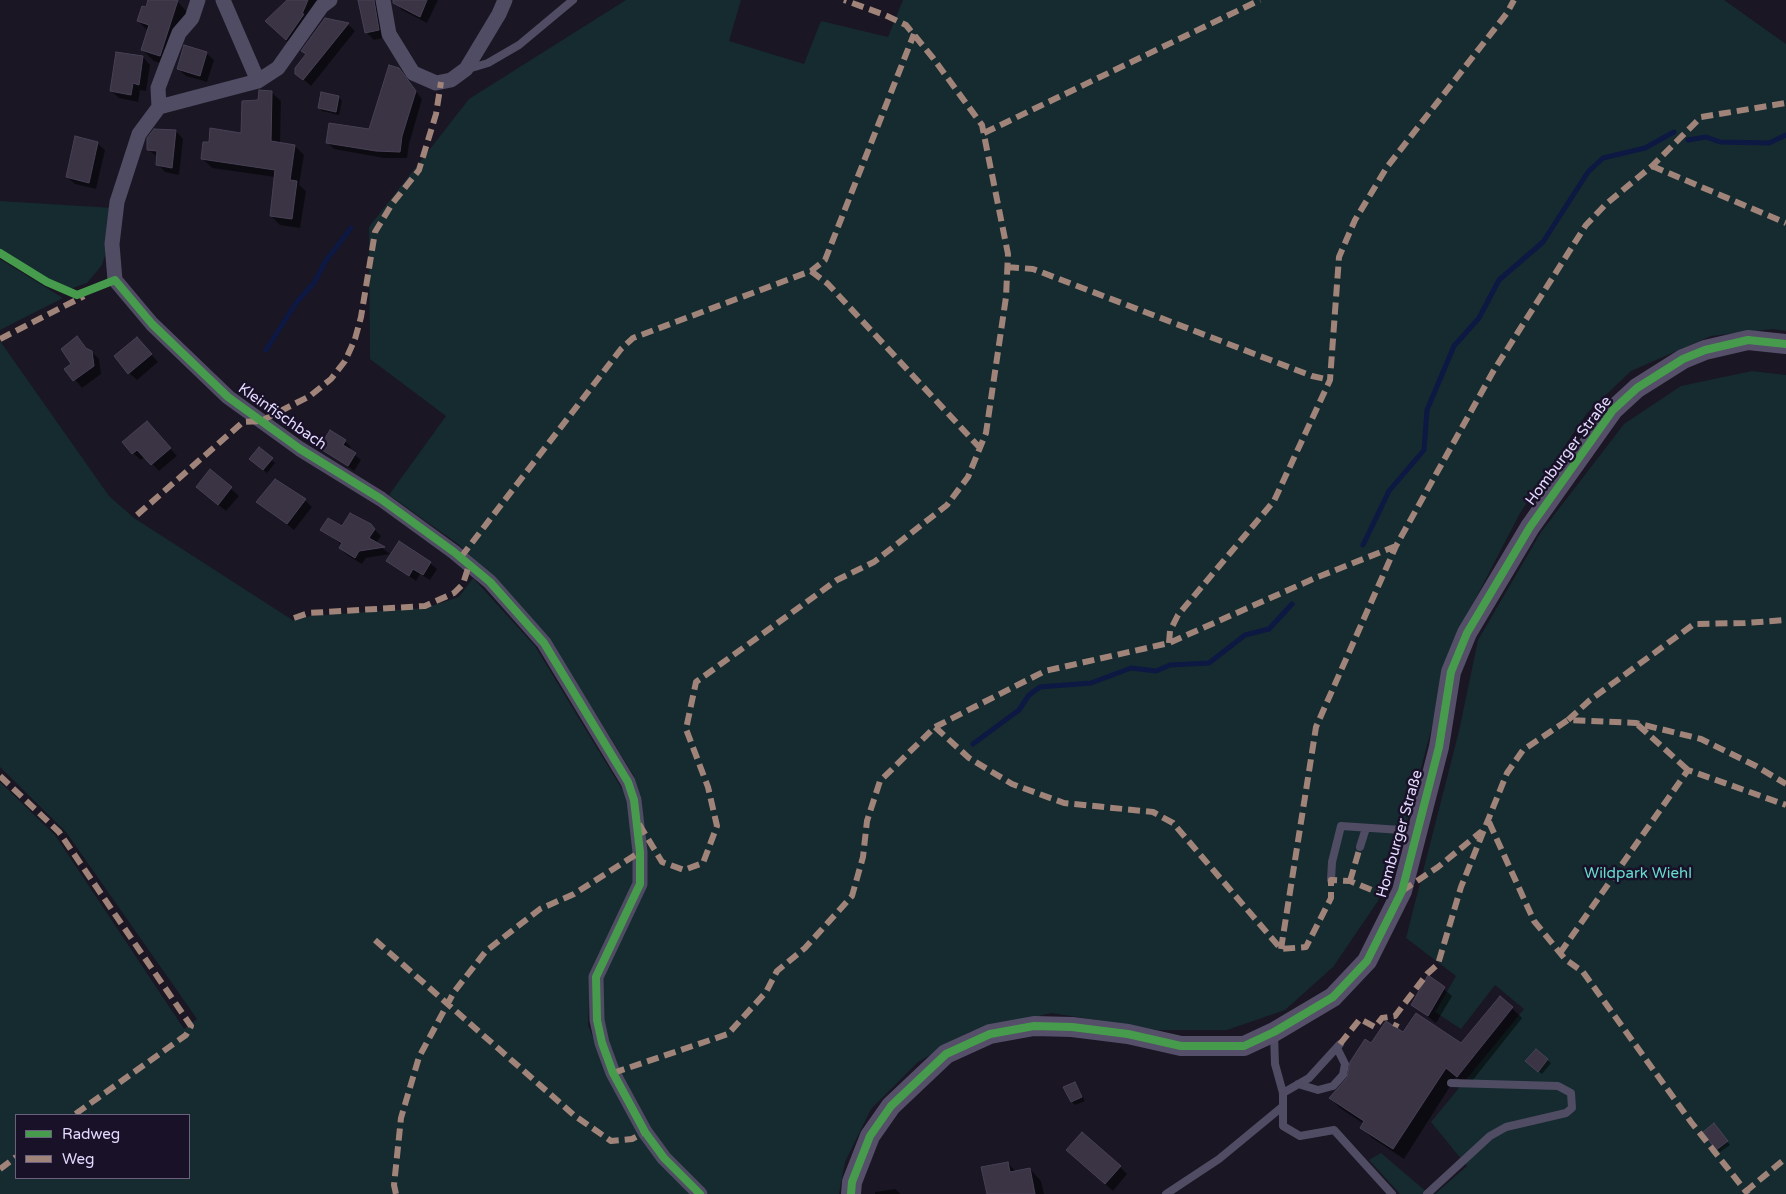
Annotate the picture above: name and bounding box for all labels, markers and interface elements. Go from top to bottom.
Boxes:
street label: Kleinfischbach [234,380,330,454]
street label: Homburger Straße [1522,393,1616,509]
street label: Homburger Straße [1373,768,1427,900]
park label: Wildpark Wiehl [1584,865,1692,883]
legend [15,1114,190,1179]
text: Radweg [62,1125,120,1143]
text: Weg [62,1150,94,1168]

